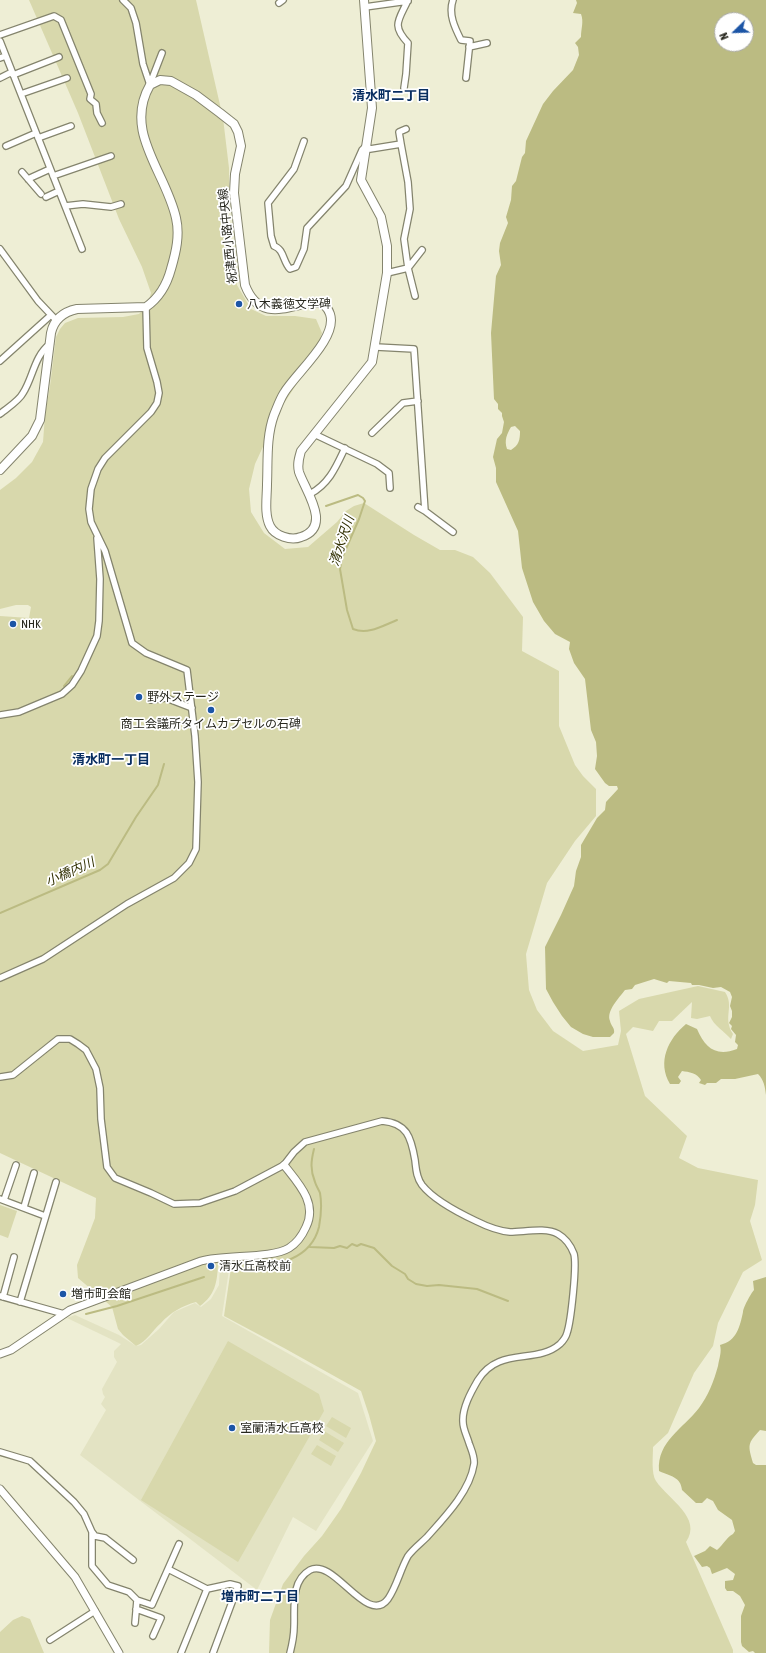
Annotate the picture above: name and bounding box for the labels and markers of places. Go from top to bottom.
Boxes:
place label: 八木義徳文学碑 [247,297,331,311]
marker: 八木義徳文学碑 [234,299,244,309]
place label: NHK [21,617,41,631]
marker: NHK [8,619,18,629]
place label: 野外ステージ [147,690,219,704]
marker: 野外ステージ [134,692,144,702]
marker: 商工会議所タイムカプセルの石碑 [206,705,216,715]
place label: 商工会議所タイムカプセルの石碑 [121,717,301,731]
place label: 清水丘高校前 [219,1259,291,1273]
marker: 清水丘高校前 [206,1261,216,1271]
place label: 増市町会館 [71,1287,131,1301]
marker: 増市町会館 [58,1289,68,1299]
place label: 室蘭清水丘高校 [240,1421,324,1435]
marker: 室蘭清水丘高校 [227,1423,237,1433]

